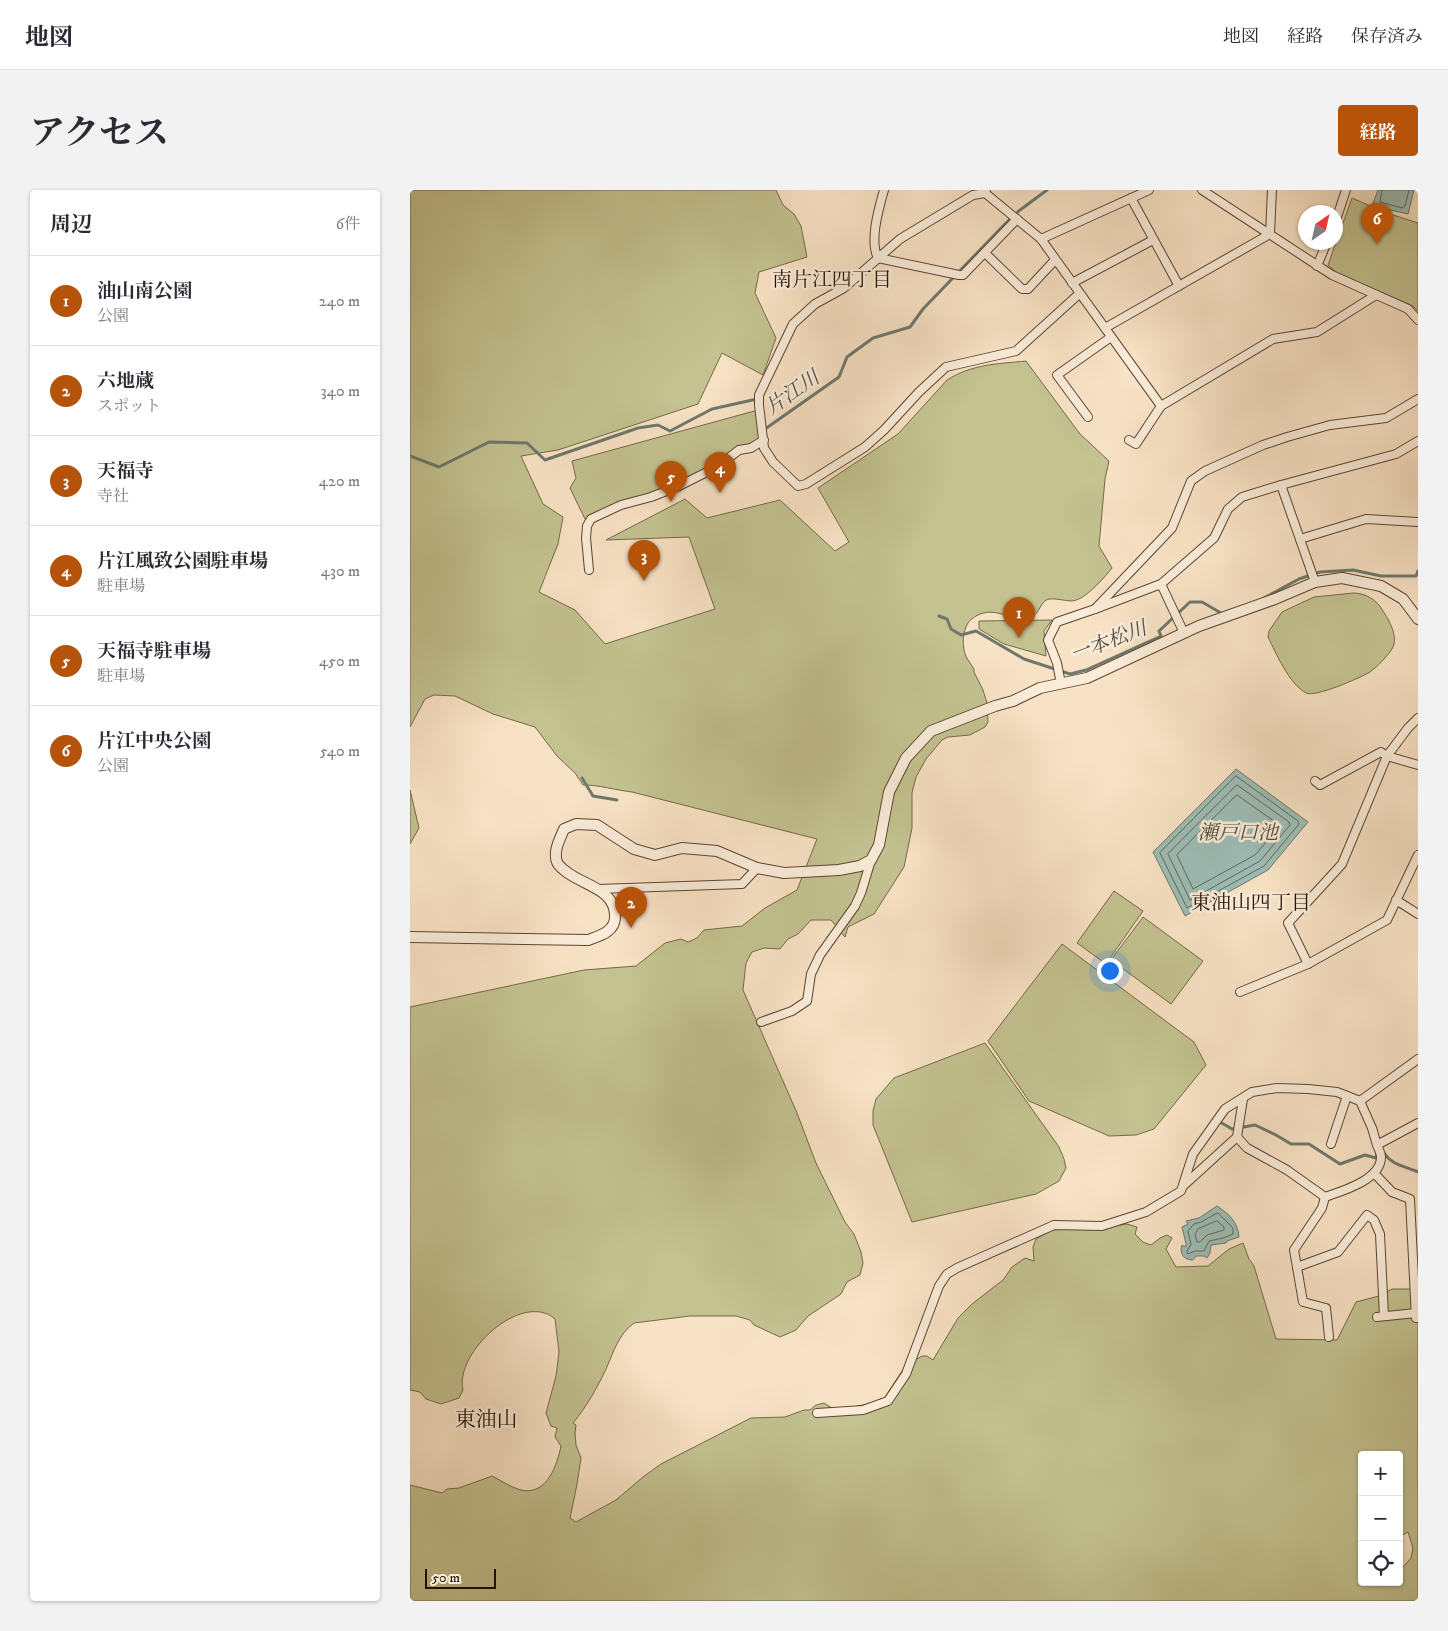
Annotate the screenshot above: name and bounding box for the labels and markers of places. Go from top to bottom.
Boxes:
pin: 6 [1361,203,1393,244]
pin: 4 [704,452,736,493]
pin: 5 [655,461,687,502]
pin: 3 [628,540,660,581]
pin: 1 [1003,597,1035,638]
pin: 2 [615,887,647,928]

